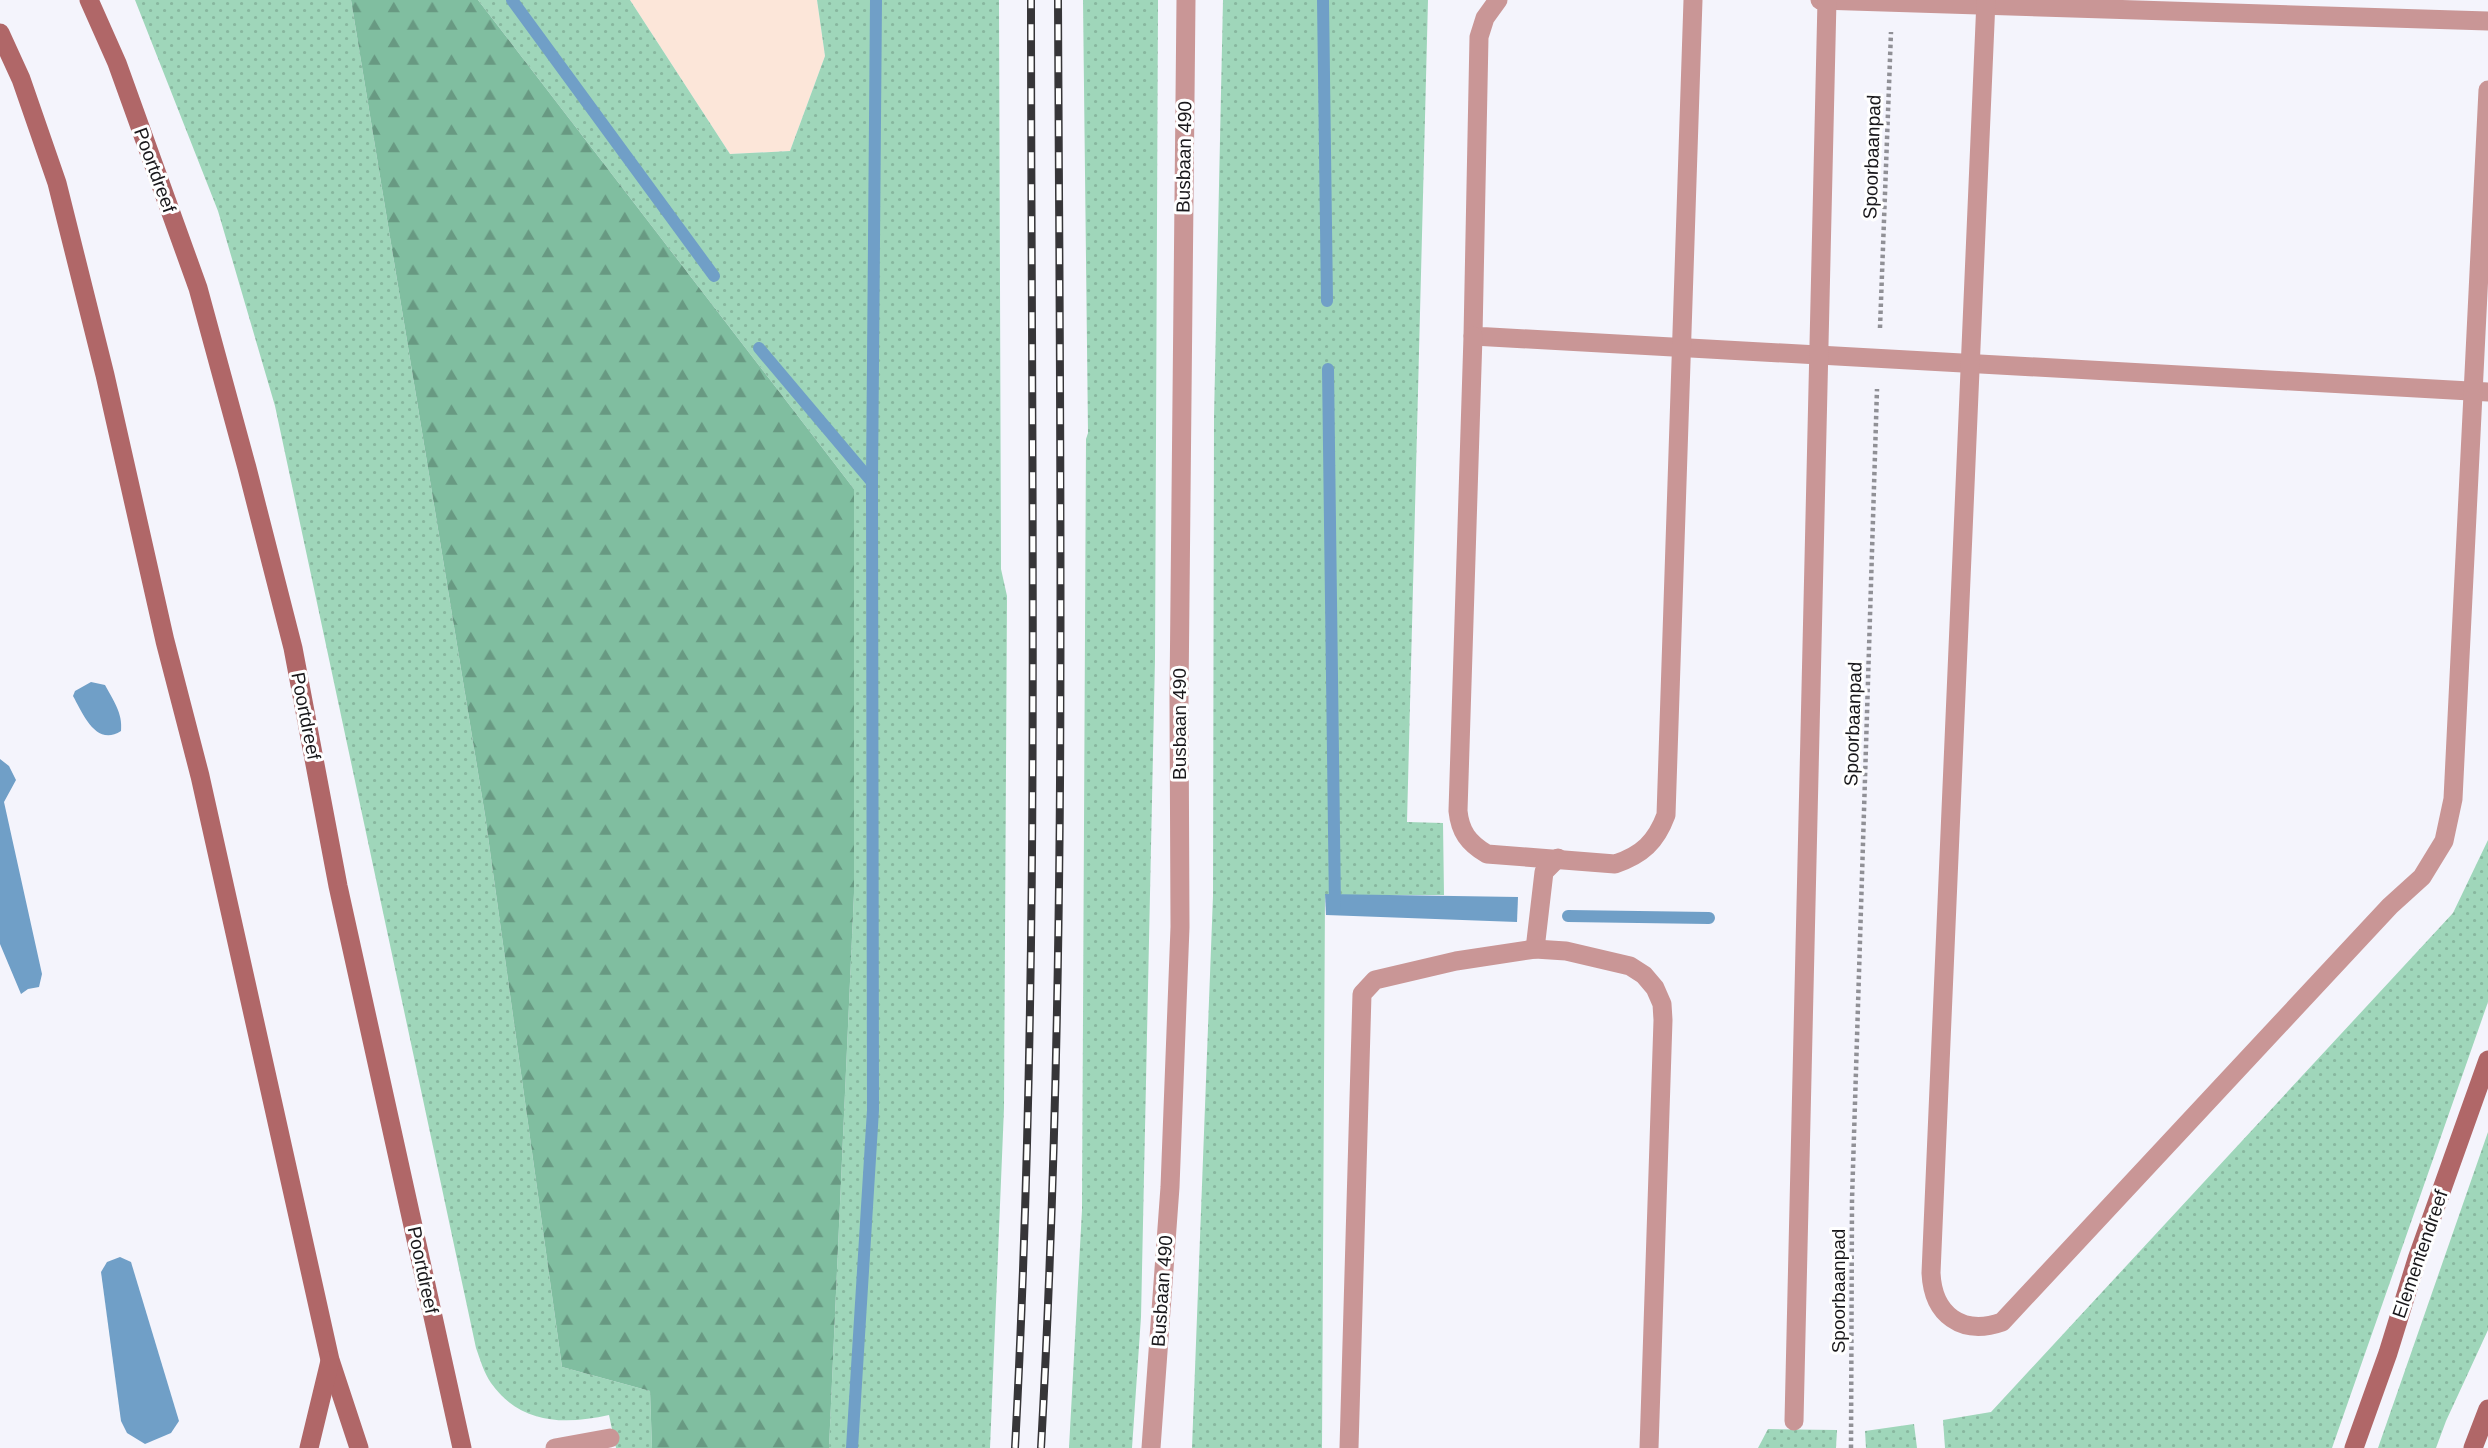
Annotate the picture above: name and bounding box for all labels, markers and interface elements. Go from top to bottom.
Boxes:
street label: Spoorbaanpad [1859,94,1885,220]
street label: Busbaan 490 [1173,101,1195,213]
street label: Poortdreef [130,125,180,216]
street label: Spoorbaanpad [1840,661,1866,787]
street label: Busbaan 490 [1169,668,1190,780]
street label: Poortdreef [287,670,325,762]
street label: Elementendreef [2388,1186,2452,1321]
street label: Poortdreef [404,1224,443,1316]
street label: Spoorbaanpad [1828,1229,1849,1353]
street label: Busbaan 490 [1148,1234,1176,1348]

